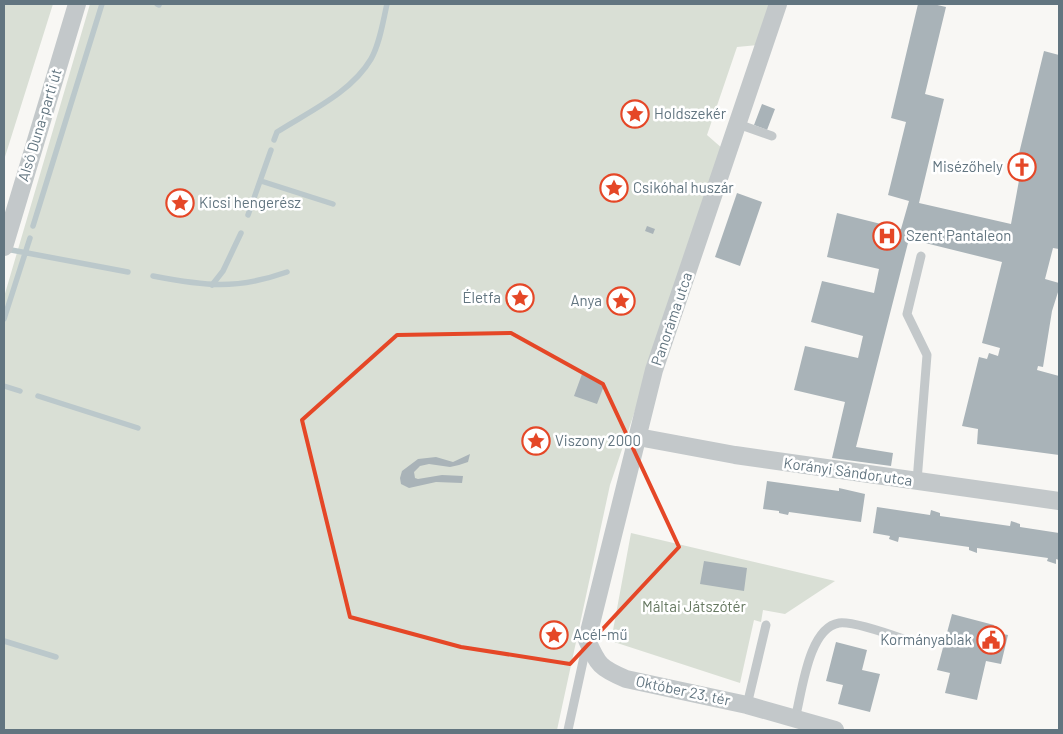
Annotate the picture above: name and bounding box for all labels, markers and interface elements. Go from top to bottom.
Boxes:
street label: Alsó Duna-parti út [13,66,65,183]
place icon: Holdszekér [620,99,650,129]
place label: Holdszekér [654,104,727,122]
church icon: Misézőhely [1007,152,1037,182]
place label: Misézőhely [932,157,1003,175]
place icon: Csikóhal huszár [599,173,629,203]
place label: Csikóhal huszár [633,178,734,196]
place icon: Kicsi hengerész [165,188,195,218]
place label: Kicsi hengerész [199,193,301,211]
hospital icon: Szent Pantaleon [872,221,902,251]
place label: Szent Pantaleon [906,226,1011,244]
street label: Panoráma utca [647,270,695,368]
place icon: Életfa [505,283,535,313]
place icon: Anya [606,286,636,316]
place label: Életfa [462,288,501,306]
place label: Anya [571,291,602,309]
place icon: Viszony 2000 [521,426,551,456]
place label: Viszony 2000 [555,431,641,449]
street label: Korányi Sándor utca [783,453,914,489]
park label: Máltai Játszótér [642,597,747,615]
place icon: Acél-mű [539,620,569,650]
place label: Acél-mű [573,625,628,643]
public building icon: Kormányablak [976,625,1006,655]
place label: Kormányablak [880,630,972,648]
street label: Október 23. tér [634,671,733,709]

